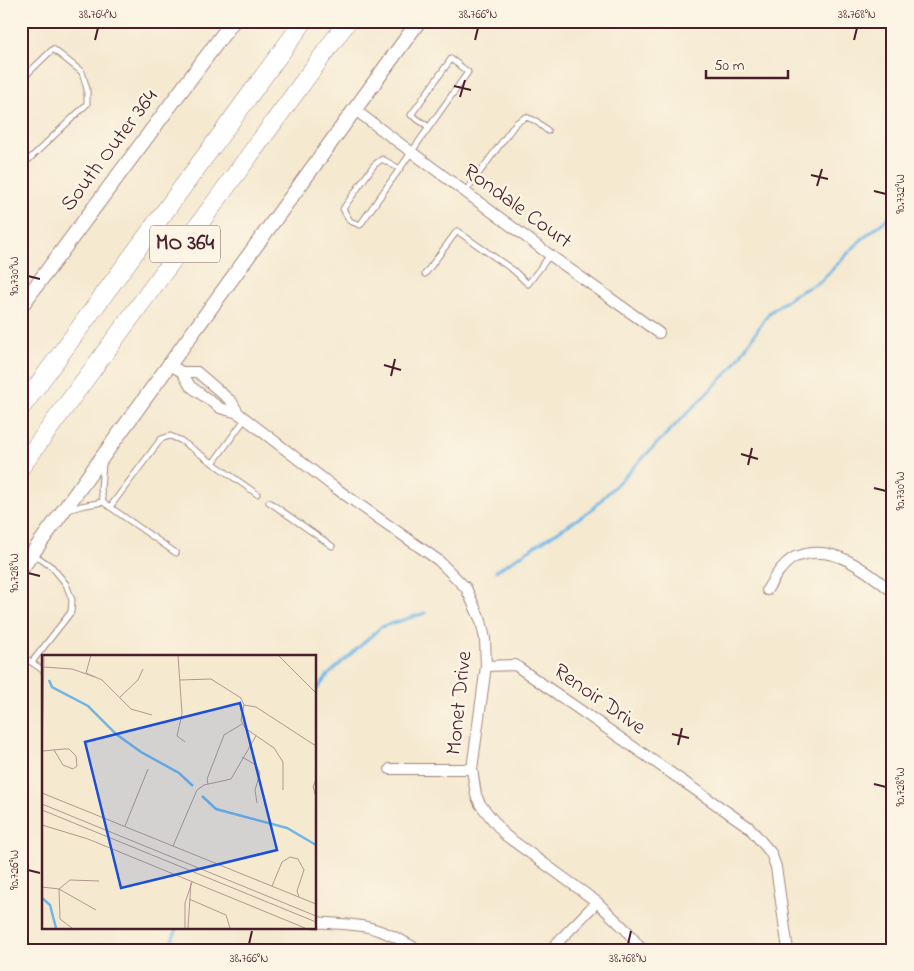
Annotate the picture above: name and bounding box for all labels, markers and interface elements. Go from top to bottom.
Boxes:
text: 38.764°N [79,6,117,24]
text: 38.766°N [459,6,497,24]
text: 38.768°N [838,6,876,24]
scale bar [706,48,789,80]
text: 50 m [714,55,745,77]
street label: South Outer 364 [53,83,167,219]
street label: Rondale Court [456,156,579,258]
text: 90.732°W [892,174,910,214]
road number: MO 364 [150,225,220,262]
text: 90.730°W [6,257,24,295]
text: 90.730°W [892,472,910,510]
text: 90.728°W [6,553,24,593]
street label: Monet Drive [439,649,481,757]
inset map [42,655,316,928]
street label: Renoir Drive [546,656,652,744]
text: 90.728°W [892,767,910,807]
text: 90.726°W [6,850,24,890]
text: 38.766°N [230,950,268,968]
text: 38.768°N [609,950,647,968]

